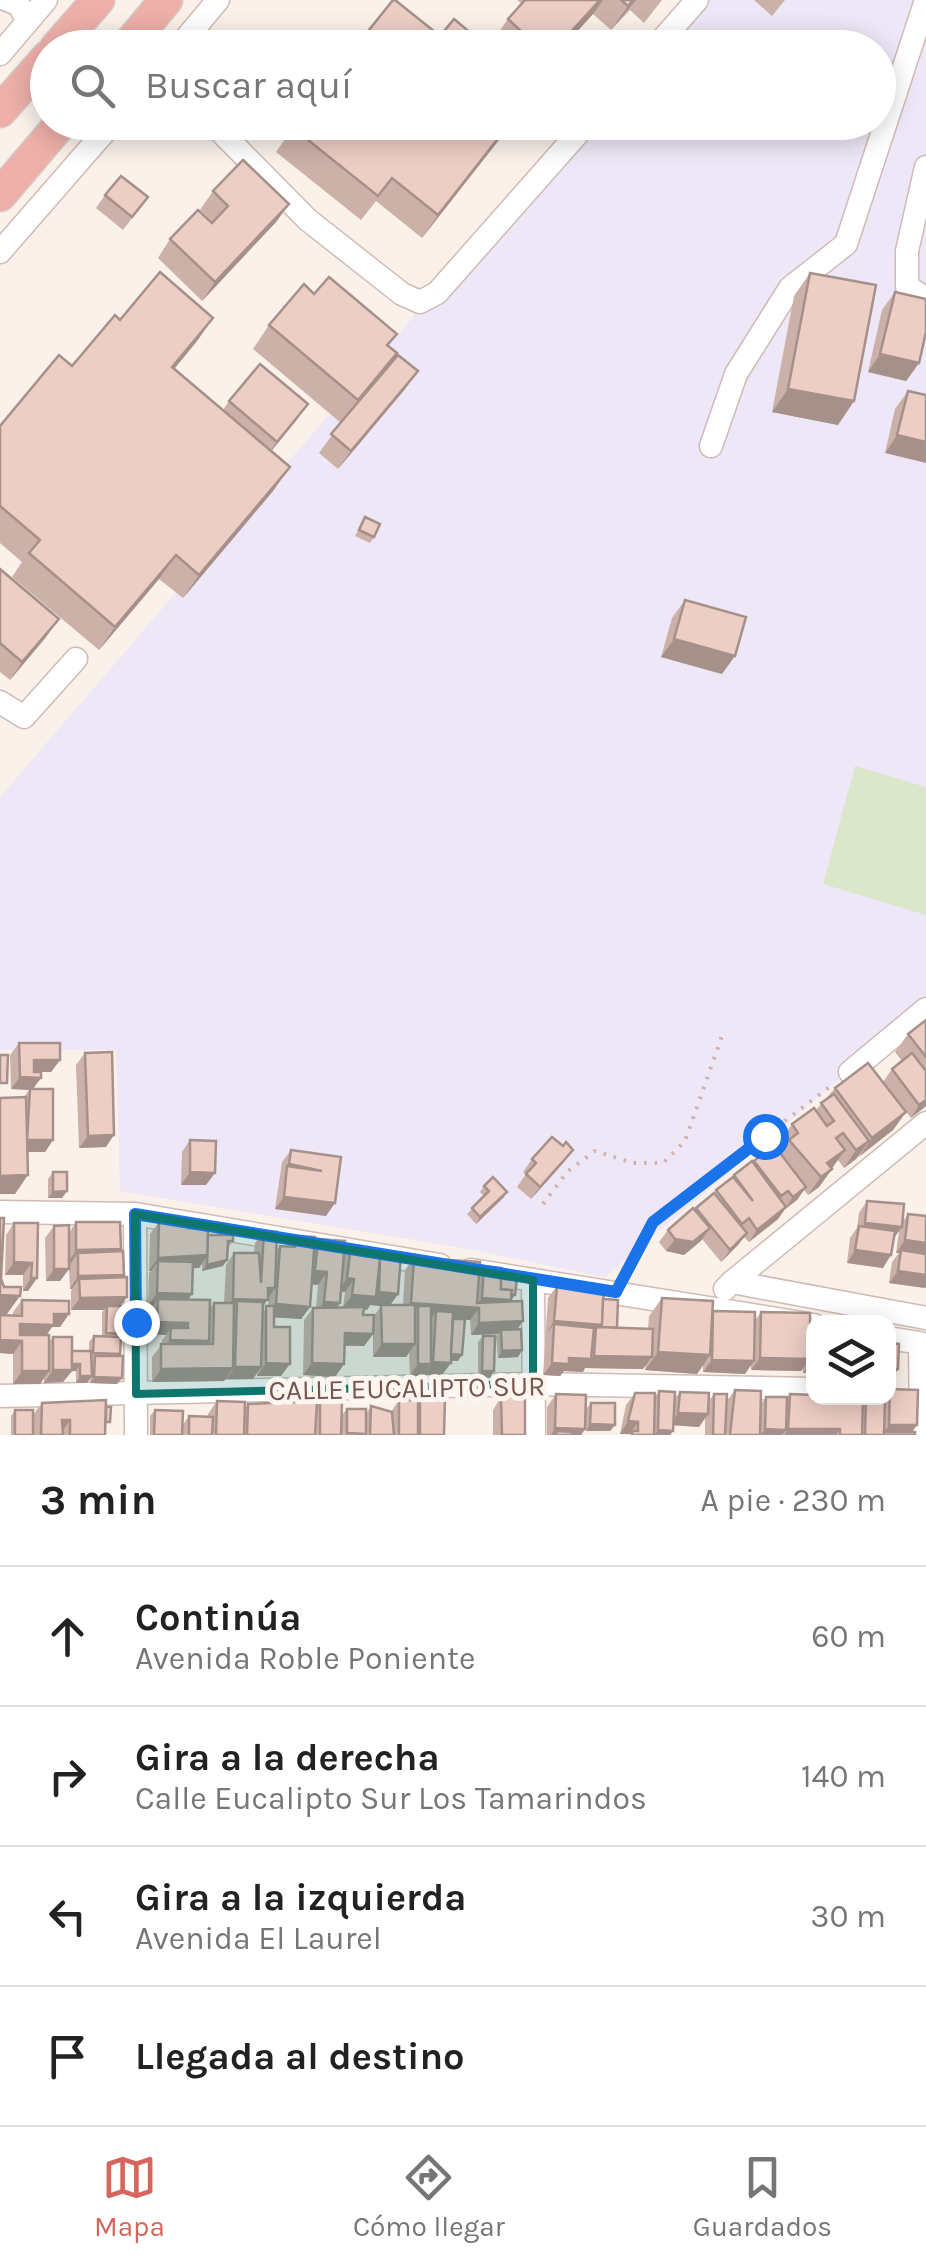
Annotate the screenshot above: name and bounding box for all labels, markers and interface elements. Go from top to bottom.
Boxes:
search box [30,30,896,140]
icon: search [65,58,120,113]
text: Buscar aquí [145,63,352,108]
route start [743,1114,789,1160]
route end [114,1300,160,1346]
map controls [806,1315,896,1405]
button: layers [806,1315,896,1405]
street label: CALLE EUCALIPTO SUR [268,1369,546,1407]
text: 3 min [40,1475,157,1525]
text: A pie · 230 m [700,1482,886,1519]
text: Continúa [135,1595,301,1640]
icon: ahead [40,1609,95,1664]
text: 60 m [811,1618,886,1655]
text: Avenida Roble Poniente [135,1640,476,1677]
text: Gira a la derecha [135,1735,440,1780]
icon: right [40,1749,95,1804]
text: 140 m [801,1758,886,1795]
text: Calle Eucalipto Sur Los Tamarindos [135,1780,647,1817]
text: Gira a la izquierda [135,1875,467,1920]
icon: left [40,1889,95,1944]
text: 30 m [811,1898,886,1935]
text: Avenida El Laurel [135,1920,382,1957]
icon: arrive [40,2029,95,2084]
text: Llegada al destino [135,2034,465,2079]
tab: Mapa [94,2150,165,2243]
tab: Cómo llegar [353,2150,505,2243]
tab: Guardados [693,2150,832,2243]

